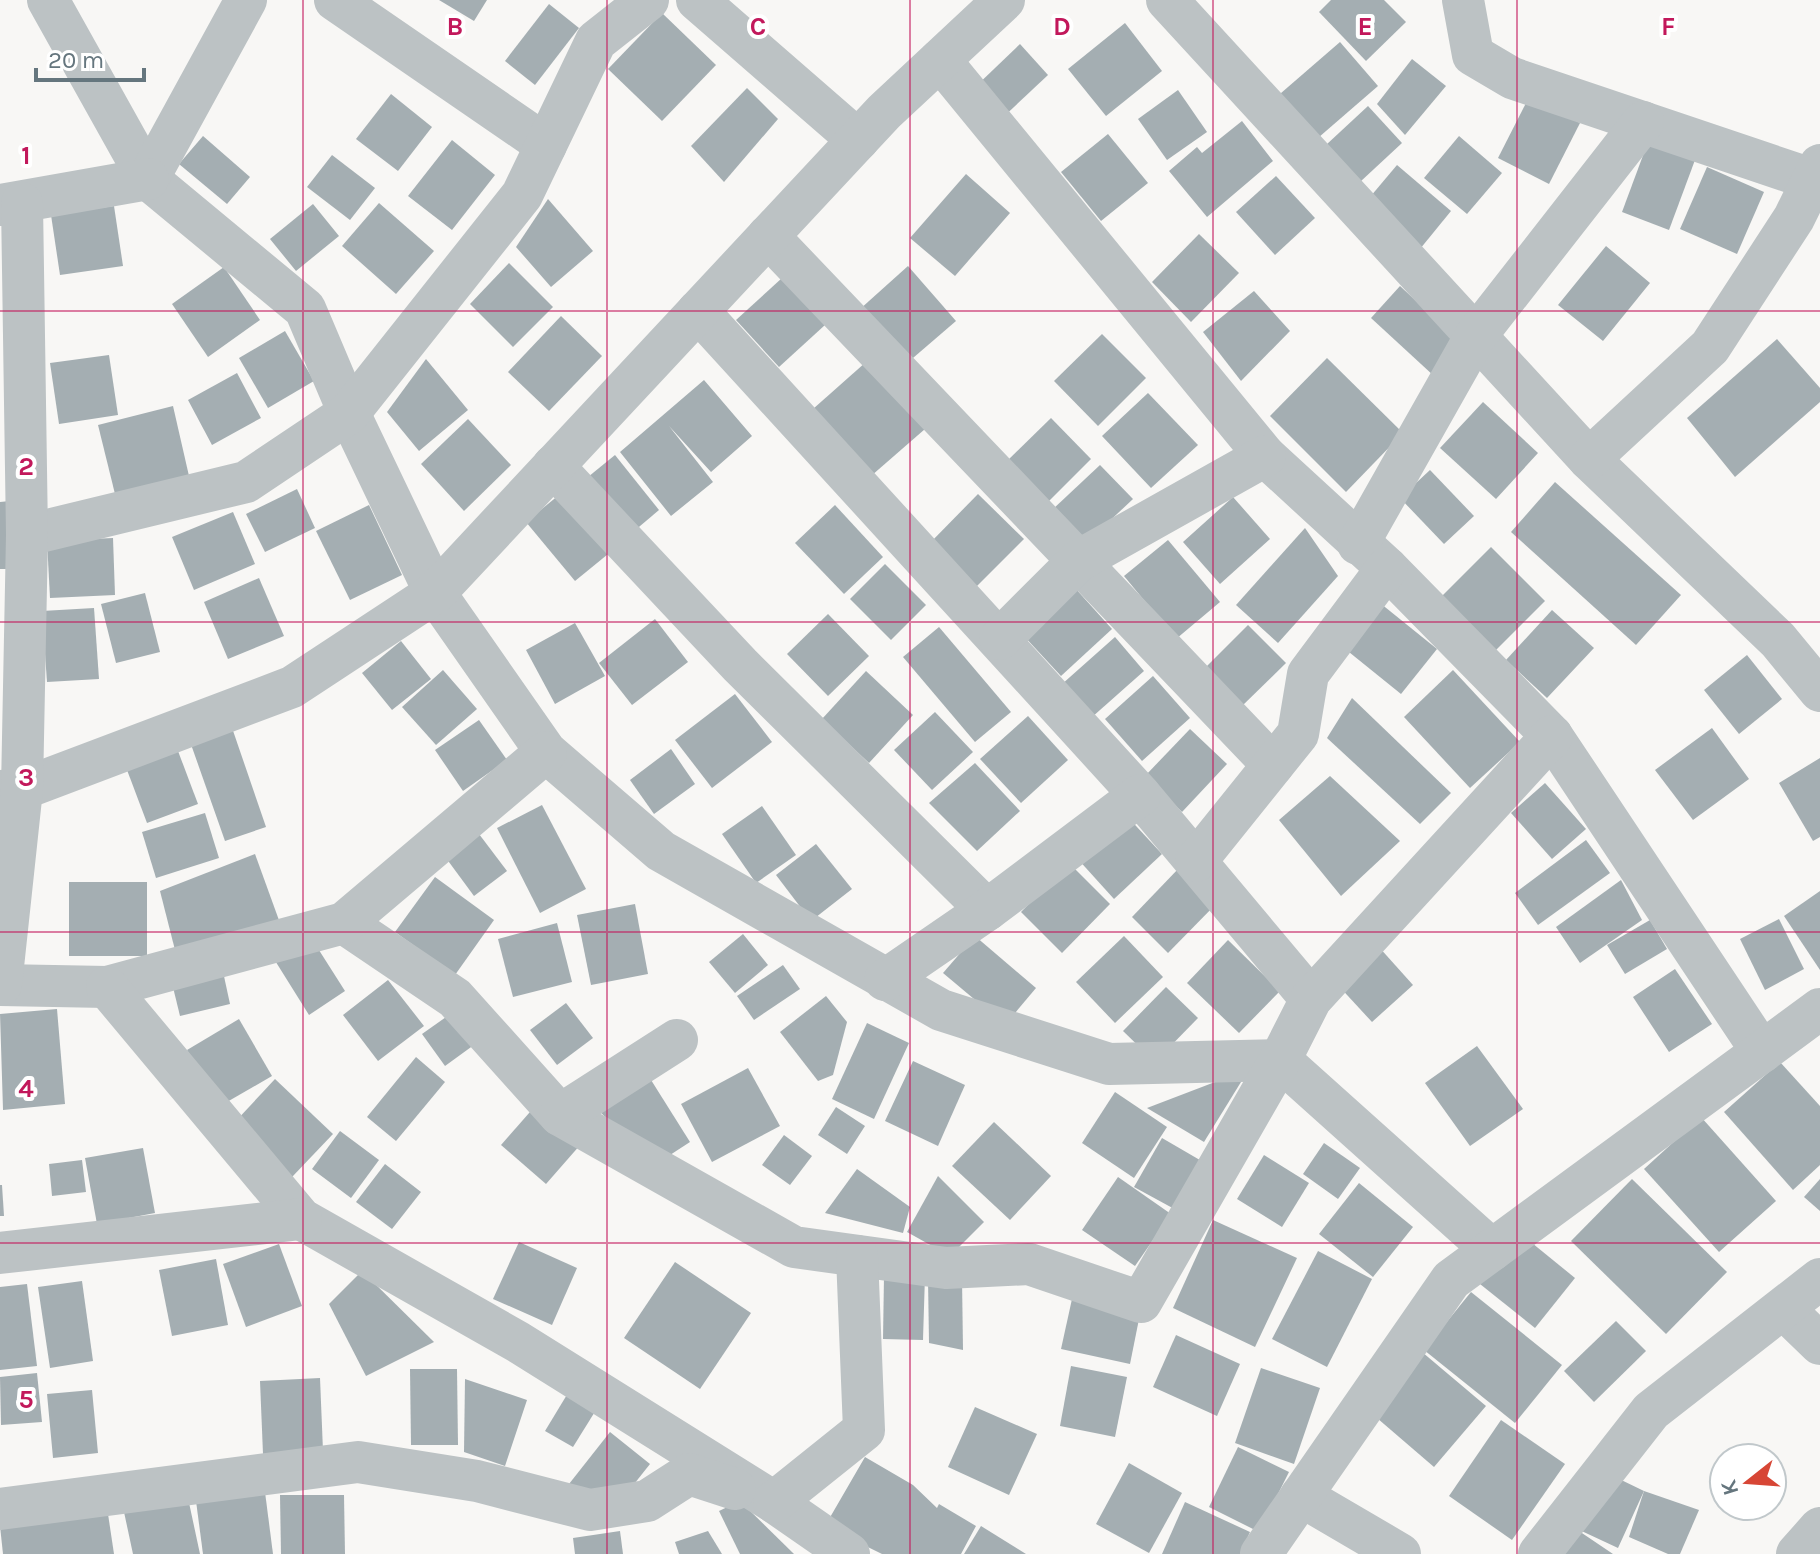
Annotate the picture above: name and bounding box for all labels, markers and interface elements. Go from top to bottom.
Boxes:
text: B [447,11,463,42]
text: C [750,11,766,42]
text: D [1053,11,1071,42]
text: E [1357,11,1373,42]
text: F [1661,11,1675,42]
scale bar [36,32,144,82]
text: 20 m [48,46,104,74]
text: 1 [21,140,31,171]
text: 2 [18,451,34,482]
text: 3 [18,762,34,793]
text: 4 [18,1073,34,1104]
text: 5 [18,1384,34,1415]
north arrow [1708,1442,1788,1522]
text: K [1715,1476,1744,1498]

